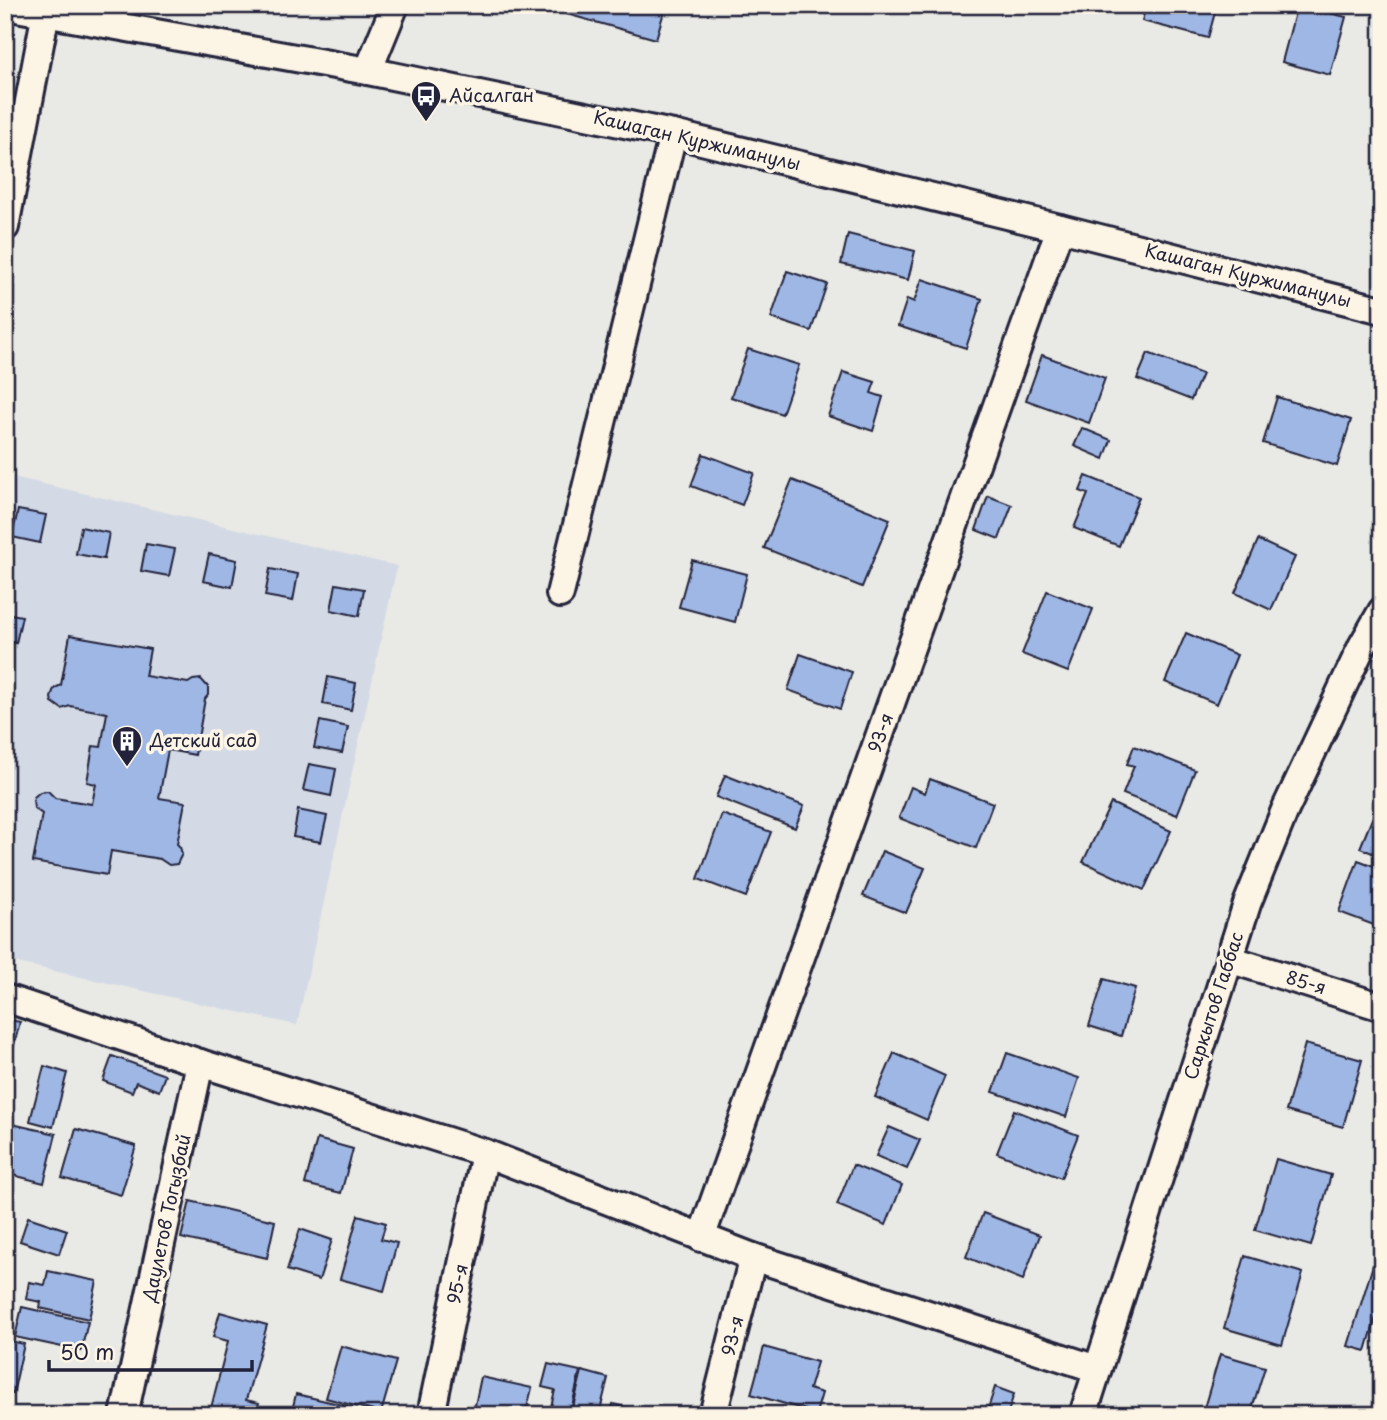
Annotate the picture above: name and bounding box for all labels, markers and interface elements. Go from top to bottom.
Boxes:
bus stop icon: Айсалган [409,79,443,123]
place label: Айсалган [449,81,534,108]
street label: Кашаган Куржиманулы [591,103,804,177]
street label: Кашаган Куржиманулы [1142,236,1354,313]
street label: 93-я [860,709,899,756]
building icon: Детский сад [110,724,144,768]
place label: Детский сад [149,726,257,753]
street label: Саркытов Габбас [1176,928,1249,1083]
street label: 85-я [1283,963,1330,1000]
street label: Даулетов Тогызбай [134,1132,196,1305]
street label: 95-я [439,1261,474,1306]
street label: 93-я [714,1313,750,1358]
scale bar [49,1329,252,1373]
text: 50 m [60,1335,114,1367]

